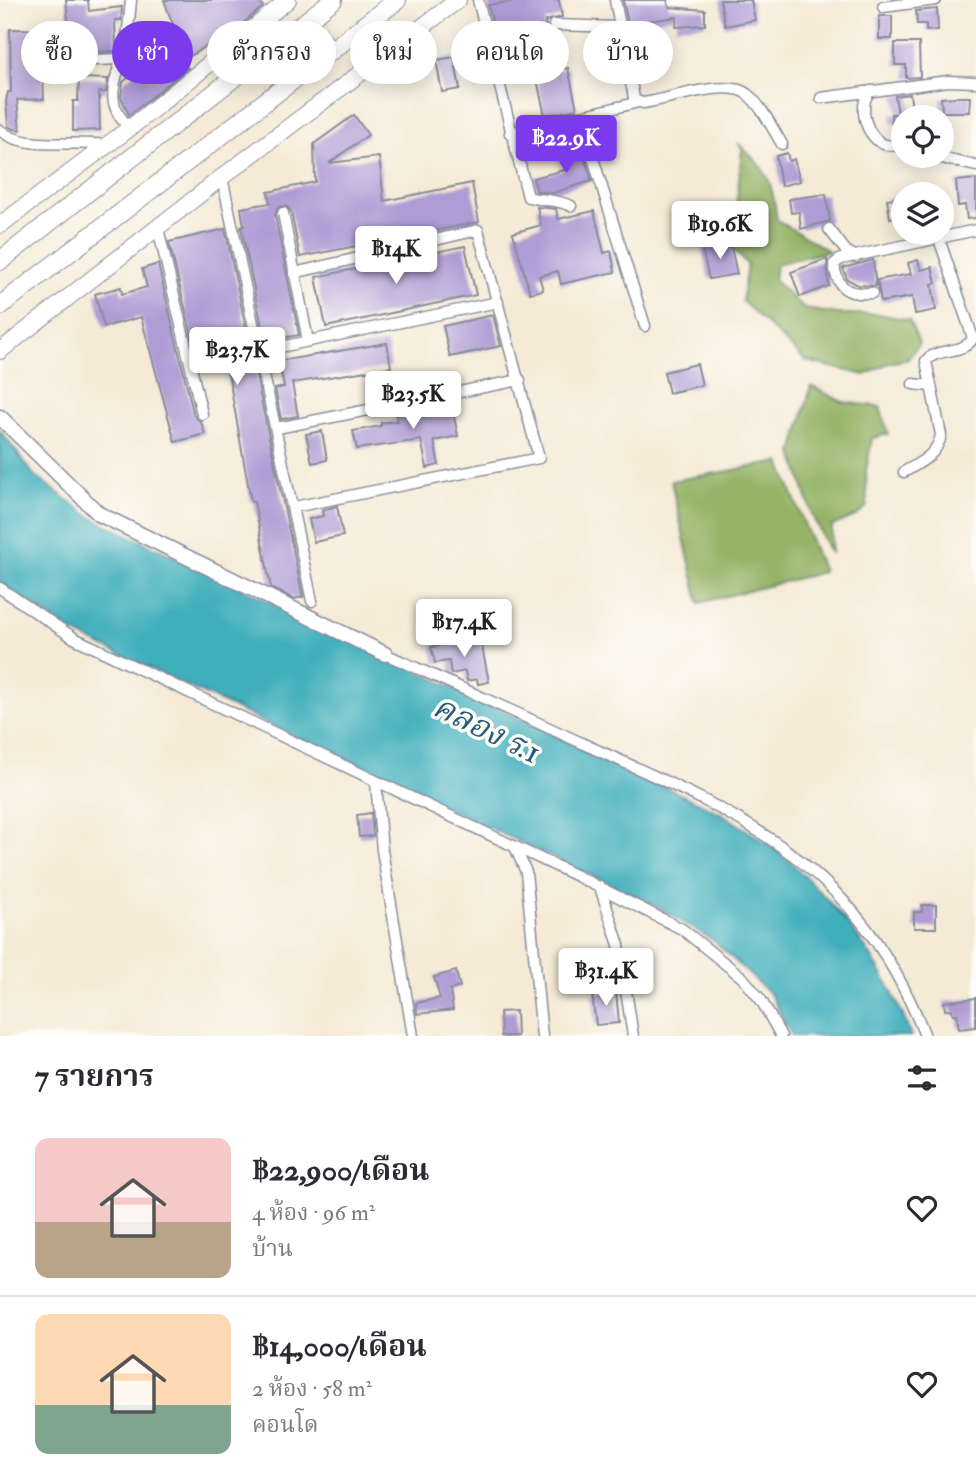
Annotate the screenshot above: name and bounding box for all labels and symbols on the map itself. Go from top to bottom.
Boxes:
pin: ฿22.9K [509,116,623,175]
pin: ฿19.6K [663,202,777,261]
pin: ฿14K [355,226,437,286]
pin: ฿23.7K [180,328,294,387]
pin: ฿23.5K [356,372,470,431]
pin: ฿17.4K [407,600,521,659]
water label: คลอง ร.1 [427,687,547,773]
pin: ฿31.4K [549,948,663,1008]

